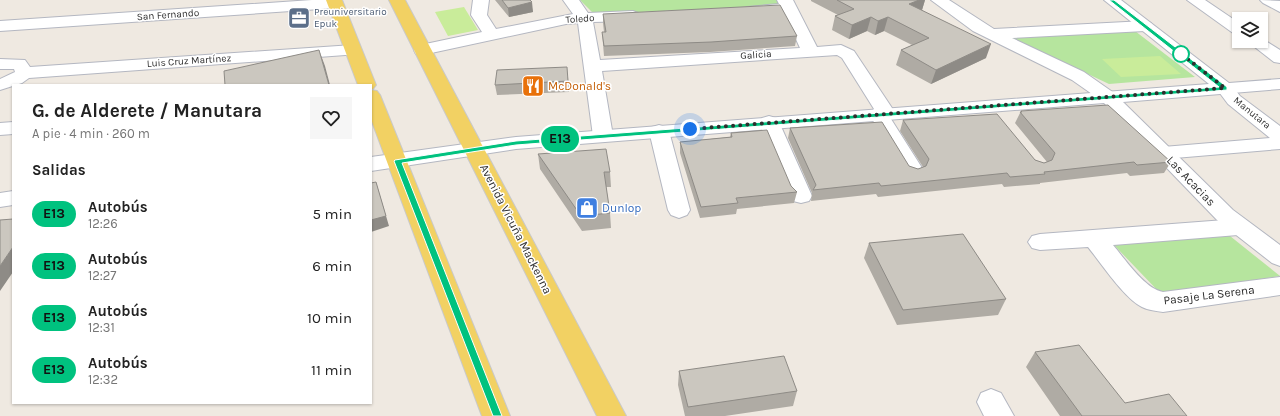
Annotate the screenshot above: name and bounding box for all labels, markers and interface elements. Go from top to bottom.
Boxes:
office icon: Preuniversitario Epuk [286,5,312,31]
place label: Preuniversitario Epuk [314,6,387,30]
street label: San Fernando [136,7,200,23]
street label: Toledo [565,12,595,26]
map controls [1232,12,1268,48]
button: layers [1232,12,1268,48]
unlabelled marker [1172,45,1190,63]
street label: Galicia [740,48,772,62]
street label: Luis Cruz Martínez [146,52,232,70]
restaurant icon: McDonald's [520,73,546,99]
place label: McDonald's [548,79,611,93]
street label: Manutara [1231,94,1273,132]
button: heart [310,97,352,139]
text: G. de Alderete / Manutara [32,100,262,122]
your location [680,119,700,139]
text: A pie · 4 min · 260 m [32,126,150,141]
line badge: E13 [537,126,583,152]
text: E13 [549,130,571,147]
street label: Las Acacias [1164,153,1218,209]
text: Salidas [32,161,86,179]
street label: Avenida Vicuña Mackenna [477,162,555,296]
shop icon: Dunlop [574,195,600,221]
text: Autobús [88,198,148,216]
place label: Dunlop [602,201,641,215]
text: E13 [43,205,65,222]
text: 5 min [312,205,352,223]
text: 12:26 [88,216,118,231]
text: Autobús [88,250,148,268]
text: E13 [43,257,65,274]
text: 6 min [312,257,352,275]
text: 12:27 [88,268,116,283]
street label: Pasaje La Serena [1163,282,1255,308]
text: Autobús [88,302,148,320]
text: E13 [43,309,65,326]
text: 10 min [307,309,352,327]
text: 12:31 [88,320,115,335]
text: Autobús [88,354,148,372]
text: E13 [43,361,65,378]
text: 11 min [311,361,352,379]
text: 12:32 [88,372,118,387]

